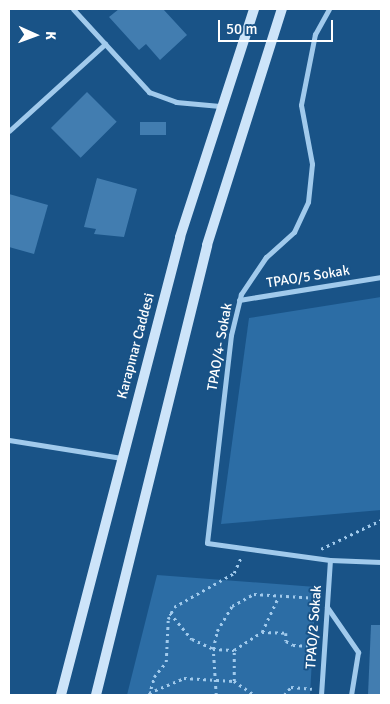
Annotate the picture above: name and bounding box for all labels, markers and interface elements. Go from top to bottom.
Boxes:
north arrow [10,10,60,60]
scale bar [220,10,335,42]
text: 50 m [226,20,257,38]
text: K [42,31,59,40]
street label: TPAO/5 Sokak [265,262,351,292]
street label: Karapınar Caddesi [114,291,158,401]
street label: TPAO/4- Sokak [204,302,236,392]
street label: TPAO/2 Sokak [303,585,325,669]

